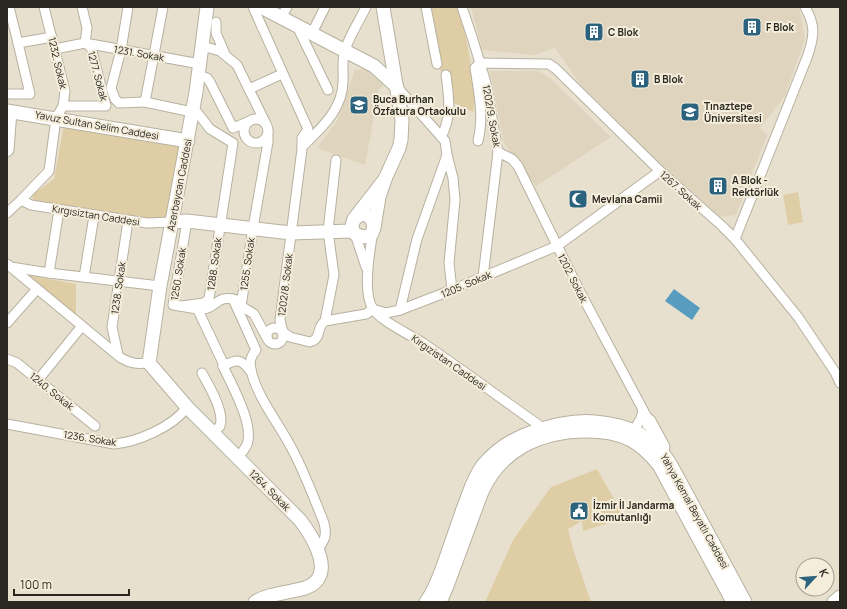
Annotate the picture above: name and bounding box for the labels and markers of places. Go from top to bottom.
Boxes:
building icon: F Blok [741,16,763,38]
place label: F Blok [766,20,795,34]
building icon: C Blok [583,21,605,43]
place label: C Blok [608,25,639,39]
building icon: B Blok [629,68,651,90]
place label: B Blok [654,72,684,86]
place label: Buca Burhan Özfatura Ortaokulu [373,92,466,118]
school or university icon: Buca Burhan Özfatura Ortaokulu [348,94,370,116]
place label: Tınaztepe Üniversitesi [704,99,762,125]
school or university icon: Tınaztepe Üniversitesi [679,101,701,123]
place label: A Blok - Rektörlük [732,173,779,199]
building icon: A Blok - Rektörlük [707,175,729,197]
mosque icon: Mevlana Camii [567,188,589,210]
place label: Mevlana Camii [592,192,662,206]
place label: İzmir İl Jandarma Komutanlığı [593,498,674,524]
public building icon: İzmir İl Jandarma Komutanlığı [568,500,590,522]

